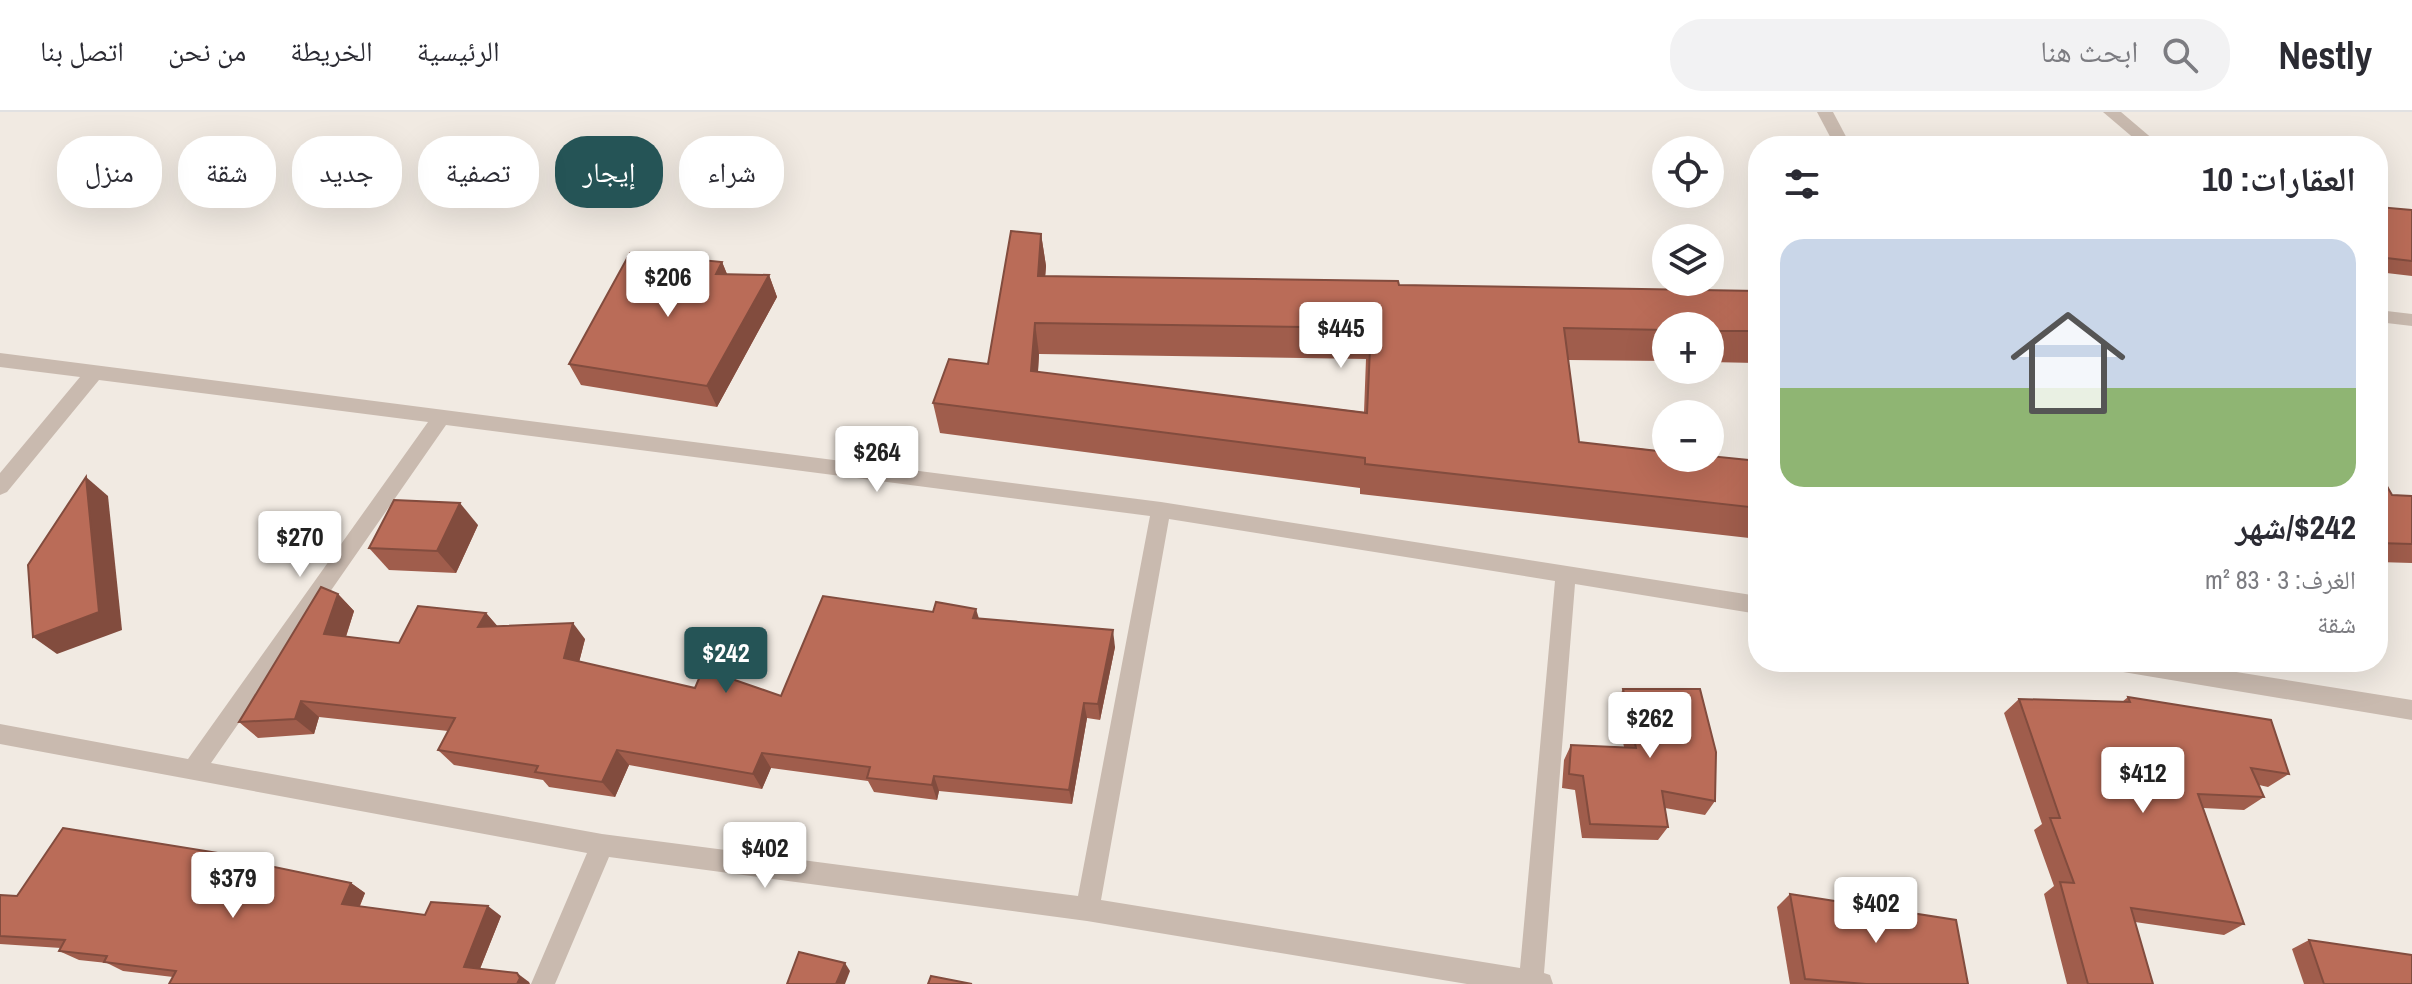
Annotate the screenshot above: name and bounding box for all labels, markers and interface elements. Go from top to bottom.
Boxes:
search box [1670,19,2230,91]
text: Nestly [2278,30,2372,81]
text: ابحث هنا [2040,31,2138,71]
text: اتصل بنا [40,32,124,70]
text: من نحن [168,32,246,70]
text: الخريطة [290,32,373,70]
text: الرئيسية [417,32,500,70]
icon: search [2158,33,2202,77]
chip: منزل [57,136,162,208]
chip: شقة [178,136,276,208]
chip: جديد [292,136,402,208]
chip: تصفية [418,136,539,208]
chip: إيجار [555,136,663,208]
chip: شراء [679,136,784,208]
map controls [1652,136,1724,472]
button: locate [1652,136,1724,208]
text: العقارات: 10 [2202,156,2356,202]
icon: filters [1780,162,1824,206]
button: layers [1652,224,1724,296]
pin: $206 [621,251,715,319]
text: $206 [644,259,692,294]
icon: home [1996,291,2140,435]
pin: $445 [1294,302,1388,370]
text: $445 [1317,310,1365,345]
button: + [1652,312,1724,384]
button: − [1652,400,1724,472]
pin: $264 [830,426,924,494]
text: $264 [853,434,901,469]
text: $242/شهر [2235,504,2356,550]
pin: $270 [253,511,347,579]
text: $270 [276,519,324,554]
text: الغرف: 3 · 83 m² [2205,562,2356,597]
text: شقة [2317,606,2356,641]
pin: $242 [679,627,773,695]
text: $242 [702,635,750,670]
pin: $262 [1603,692,1697,760]
text: $262 [1626,700,1674,735]
pin: $412 [2096,747,2190,815]
text: $412 [2119,755,2167,790]
pin: $402 [718,822,812,890]
text: $402 [741,830,789,865]
pin: $379 [186,852,280,920]
text: $379 [209,860,257,895]
pin: $402 [1829,877,1923,945]
text: $402 [1852,885,1900,920]

